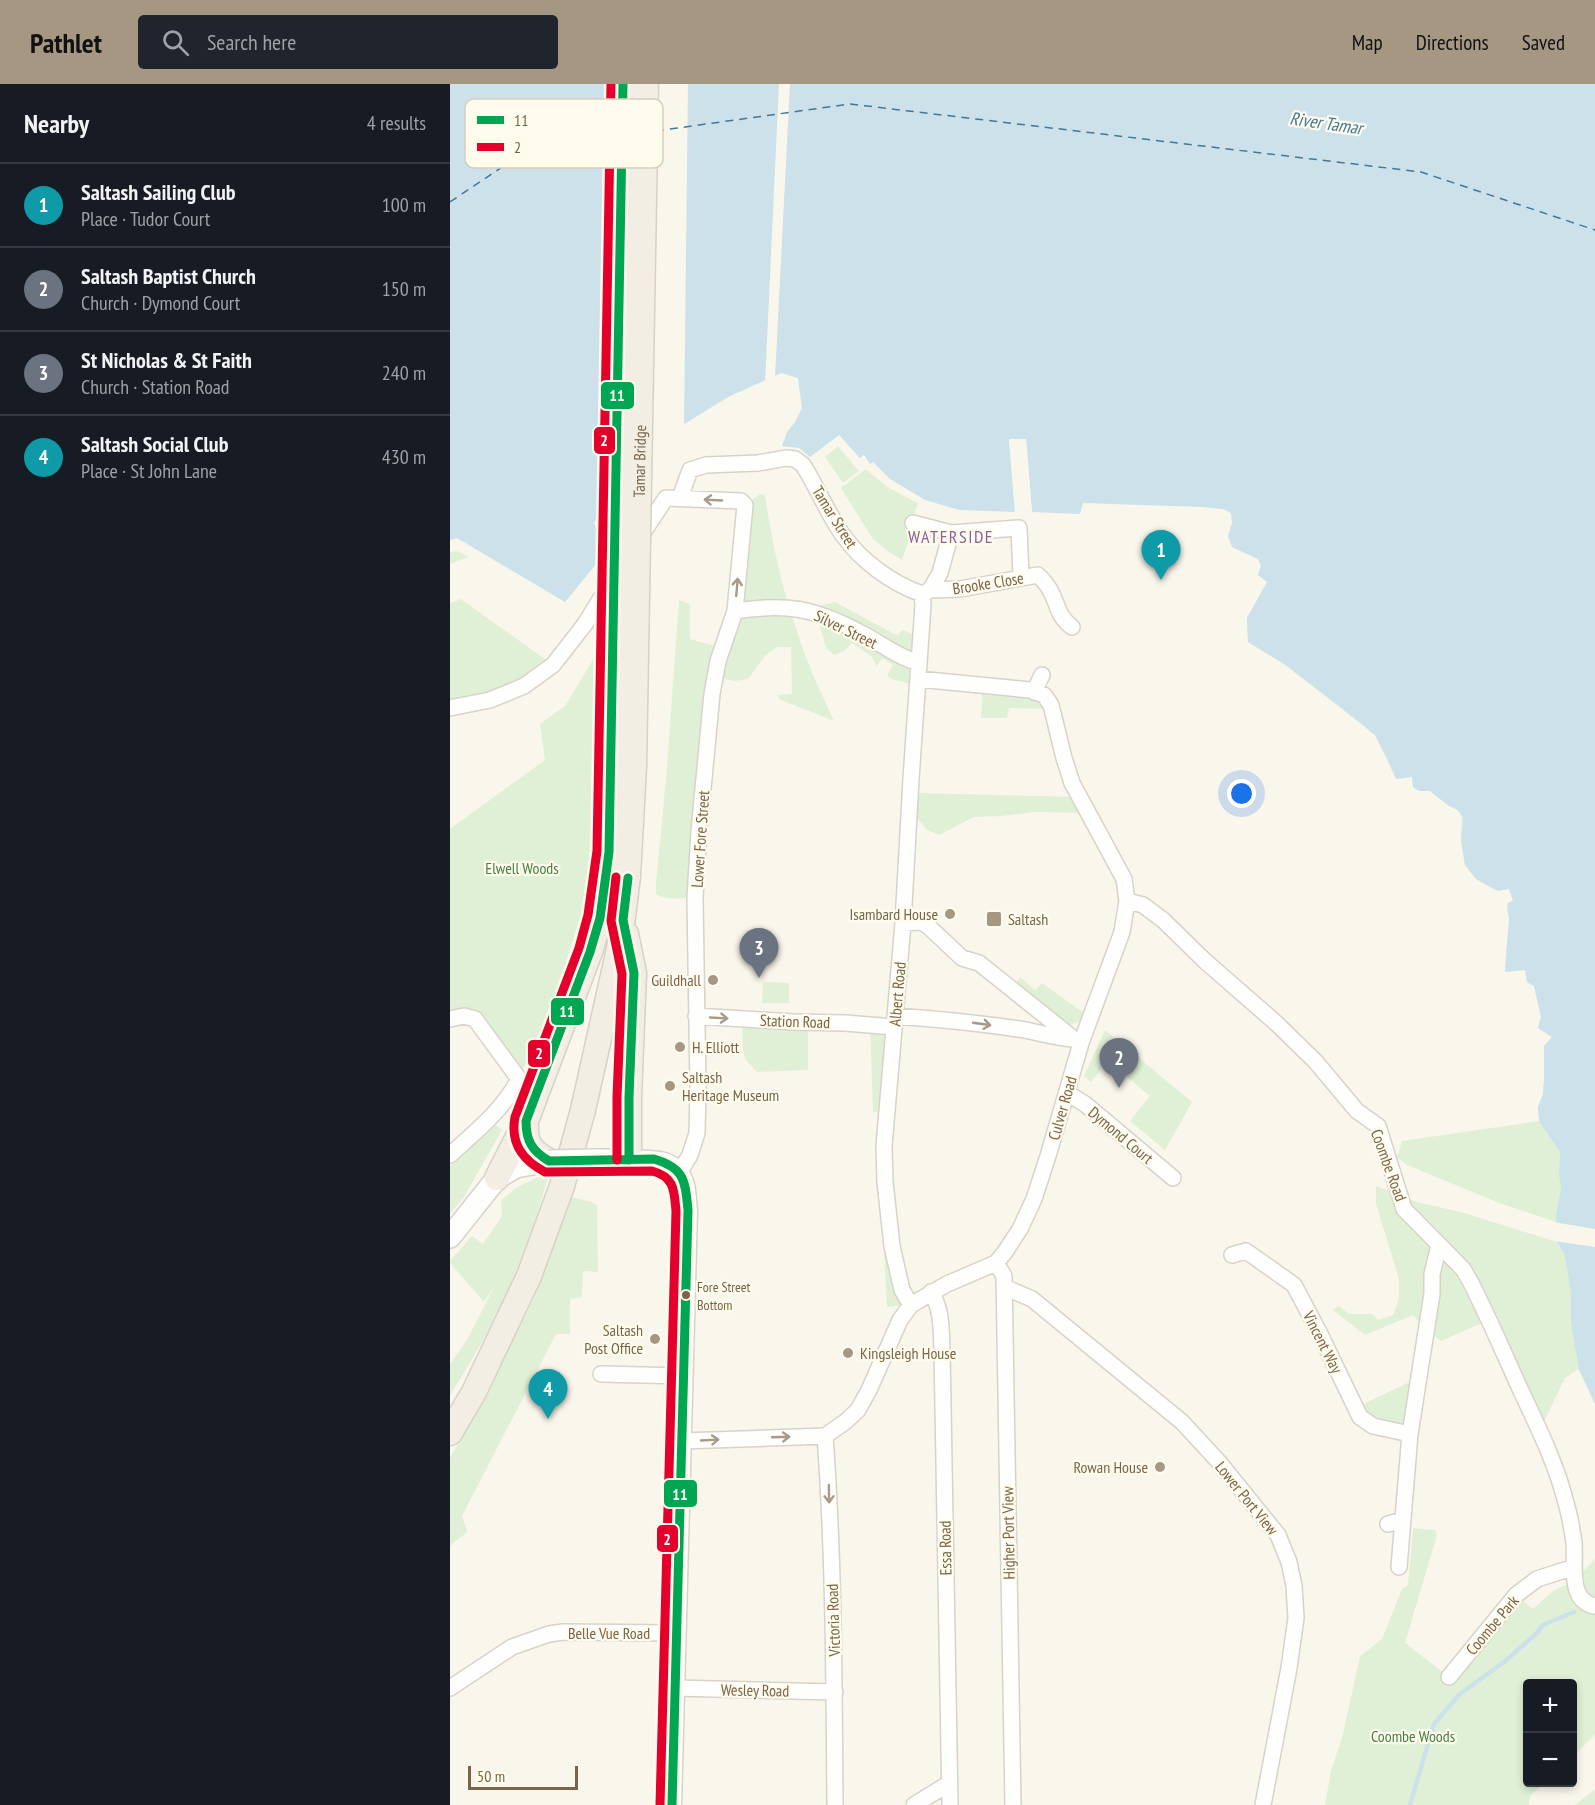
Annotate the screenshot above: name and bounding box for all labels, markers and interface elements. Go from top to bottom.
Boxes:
search box [138,15,558,69]
text: Pathlet [30,24,102,61]
icon: search [159,26,192,59]
text: Search here [207,28,296,56]
text: Map [1352,29,1383,56]
text: Directions [1416,29,1489,56]
text: Saved [1522,29,1565,56]
legend [465,99,663,168]
text: Nearby [24,107,89,140]
water label: River Tamar [1288,107,1367,140]
text: 4 results [367,110,426,136]
text: 11 [514,110,528,130]
text: 2 [514,137,521,157]
text: Saltash Sailing Club [81,178,236,206]
text: 1 [39,192,48,218]
text: 100 m [382,192,426,218]
text: Place · Tudor Court [81,206,210,232]
text: Saltash Baptist Church [81,262,256,290]
text: 2 [39,276,48,302]
text: 150 m [382,276,426,302]
text: Church · Dymond Court [81,290,240,316]
text: St Nicholas & St Faith [81,346,252,374]
text: 3 [39,360,48,386]
text: 240 m [382,360,426,386]
text: Church · Station Road [81,374,229,400]
line badge: 11 [600,381,635,410]
text: 11 [609,385,625,405]
street label: Tamar Bridge [629,425,650,498]
line badge: 2 [593,426,616,455]
text: Saltash Social Club [81,430,228,458]
text: 2 [600,430,608,450]
text: 4 [39,444,48,470]
text: 430 m [382,444,426,470]
text: Place · St John Lane [81,458,217,484]
street label: Tamar Street [808,482,862,552]
one-way arrow [704,495,724,506]
district label: WATERSIDE [908,525,994,548]
pin: 1 [1142,530,1180,580]
street label: Brooke Close [951,568,1025,598]
one-way arrow [732,577,743,597]
street label: Silver Street [811,605,881,653]
your location [1227,779,1256,808]
street label: Lower Fore Street [687,789,713,888]
park label: Elwell Woods [485,858,559,878]
place label: Isambard House [850,904,938,924]
marker: Isambard House [943,907,957,921]
place label: Saltash [1008,909,1048,929]
marker: Saltash [985,910,1003,928]
pin: 3 [740,928,778,978]
street label: Albert Road [884,961,910,1027]
place label: Guildhall [651,970,701,990]
marker: Guildhall [706,973,720,987]
line badge: 11 [550,997,585,1026]
text: 11 [559,1001,575,1021]
street label: Station Road [760,1010,830,1032]
one-way arrow [709,1012,729,1023]
one-way arrow [972,1019,992,1030]
place label: H. Elliott [692,1037,740,1057]
pin: 2 [1100,1038,1138,1088]
line badge: 2 [527,1039,551,1068]
marker: H. Elliott [673,1040,687,1054]
text: 2 [535,1043,543,1063]
place label: Saltash Heritage Museum [682,1067,779,1105]
street label: Culver Road [1043,1074,1081,1142]
marker: Saltash Heritage Museum [663,1079,677,1093]
street label: Dymond Court [1084,1102,1158,1168]
street label: Coombe Road [1367,1126,1411,1204]
place label: Fore Street Bottom [697,1278,751,1314]
marker: Fore Street Bottom [680,1289,692,1301]
street label: Vincent Way [1298,1307,1347,1376]
place label: Saltash Post Office [584,1320,643,1358]
marker: Saltash Post Office [648,1332,662,1346]
place label: Kingsleigh House [860,1343,956,1363]
marker: Kingsleigh House [841,1346,855,1360]
pin: 4 [528,1370,568,1419]
one-way arrow [771,1431,791,1443]
one-way arrow [699,1435,719,1446]
place label: Rowan House [1073,1457,1148,1477]
street label: Lower Port View [1211,1457,1283,1539]
marker: Rowan House [1153,1460,1167,1474]
line badge: 11 [663,1479,698,1508]
text: 11 [672,1484,688,1504]
one-way arrow [823,1484,835,1504]
street label: Higher Port View [997,1486,1019,1580]
street label: Essa Road [935,1520,955,1576]
line badge: 2 [656,1524,679,1553]
text: 2 [663,1529,671,1549]
street label: Victoria Road [822,1583,844,1658]
street label: Coombe Park [1461,1590,1523,1659]
street label: Belle Vue Road [568,1623,650,1643]
street label: Wesley Road [721,1679,789,1701]
map controls [1523,1679,1577,1787]
button: + [1523,1679,1577,1733]
park label: Coombe Woods [1371,1726,1455,1746]
button: − [1523,1733,1577,1787]
scale bar [468,1763,578,1790]
text: 50 m [477,1766,505,1786]

